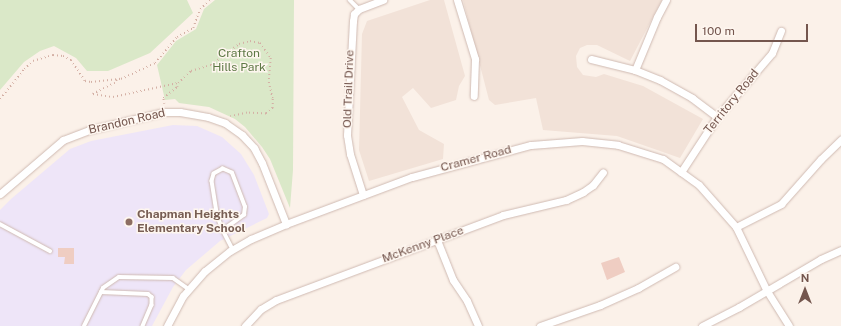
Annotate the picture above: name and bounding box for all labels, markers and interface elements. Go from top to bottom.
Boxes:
scale bar [697,16,810,42]
text: 100 m [702,24,735,38]
park label: Crafton Hills Park [212,47,266,75]
street label: Old Trail Drive [340,50,358,128]
street label: Territory Road [701,67,763,137]
street label: Brandon Road [87,106,167,138]
street label: Cramer Road [439,143,513,175]
place label: Chapman Heights Elementary School [137,208,246,236]
marker: Chapman Heights Elementary School [124,217,134,227]
street label: McKenny Place [380,224,466,266]
north arrow [785,270,825,310]
text: N [801,272,809,284]

